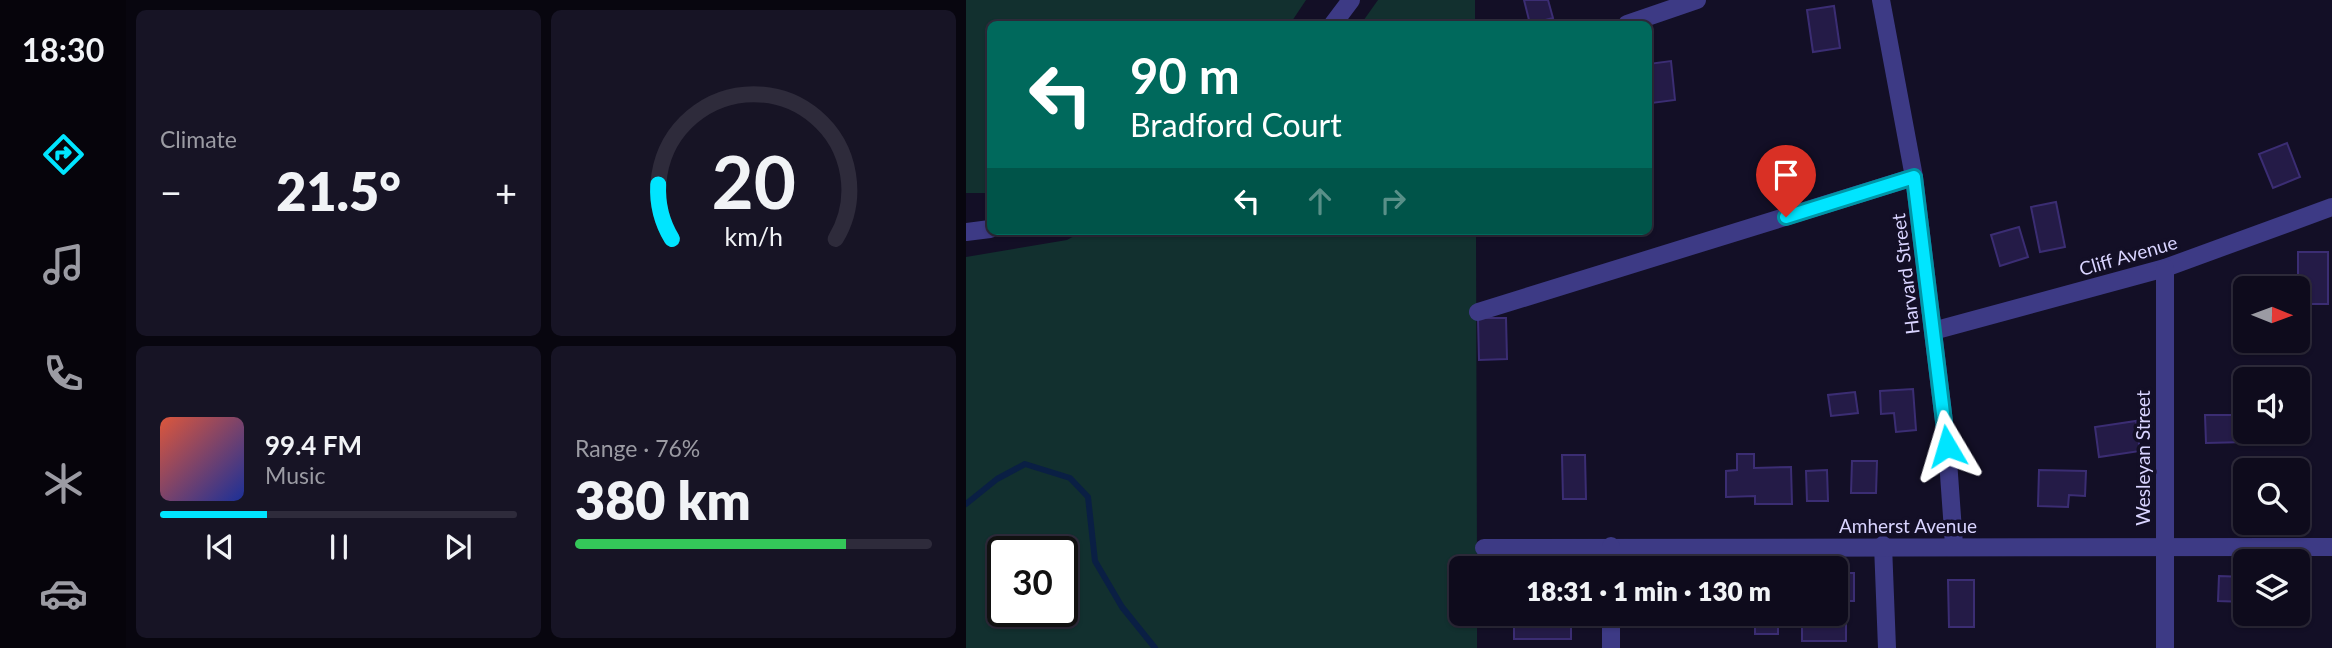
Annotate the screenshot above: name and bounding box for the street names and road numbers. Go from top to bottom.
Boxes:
street label: Harvard Street [1886,212,1924,336]
street label: Cliff Avenue [2076,230,2180,280]
street label: Wesleyan Street [2131,390,2154,526]
street label: Amherst Avenue [1839,514,1977,537]

